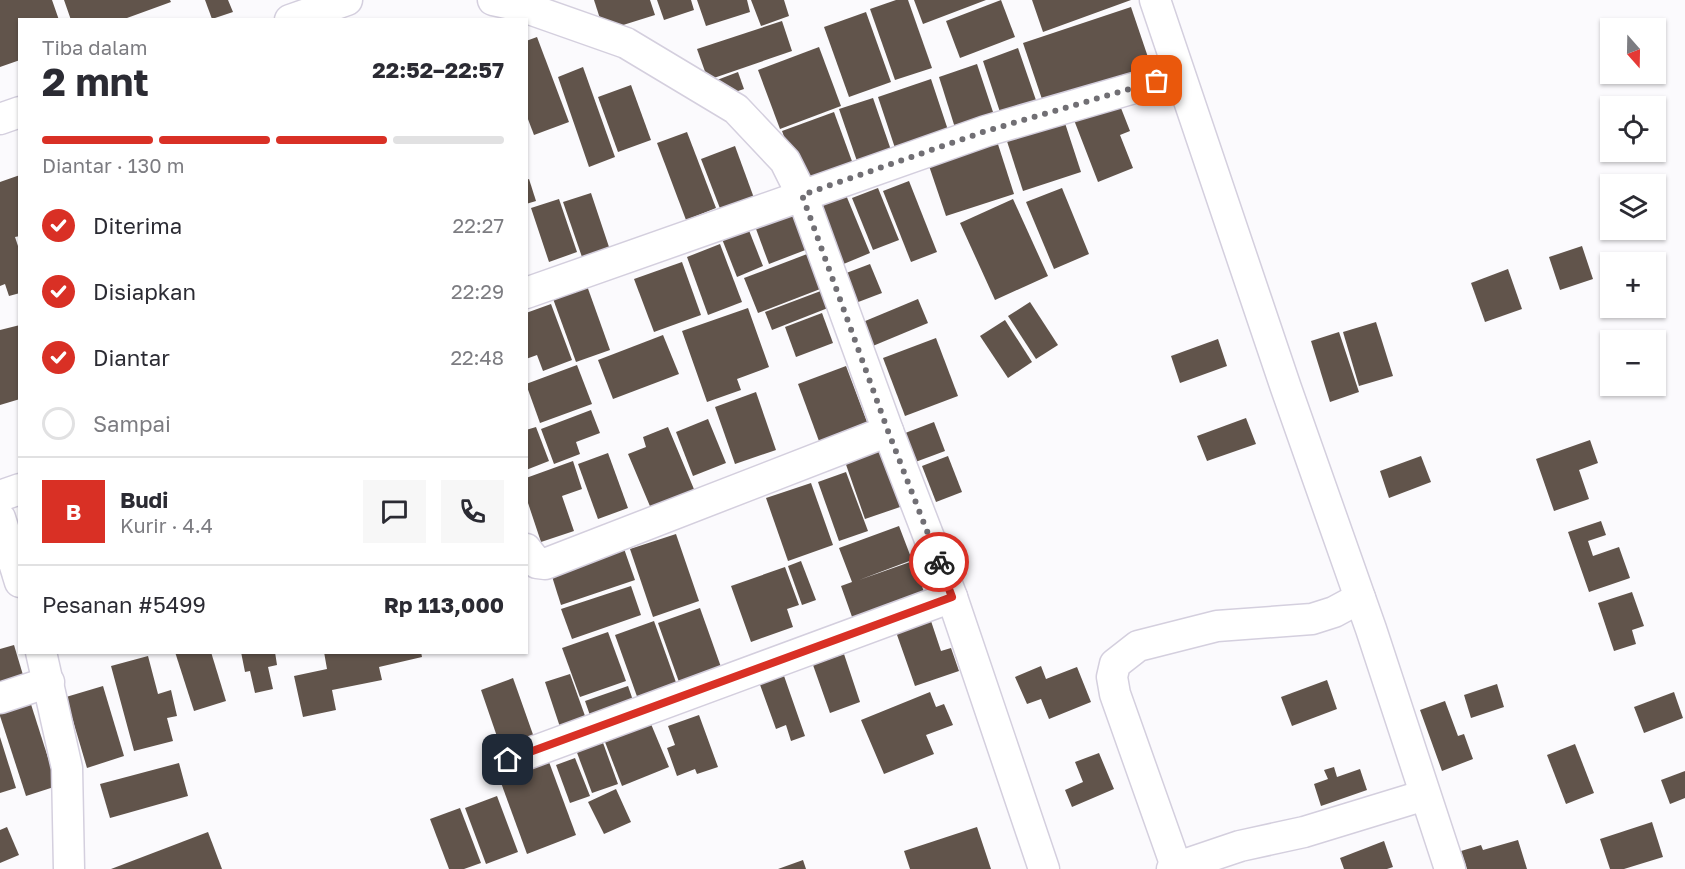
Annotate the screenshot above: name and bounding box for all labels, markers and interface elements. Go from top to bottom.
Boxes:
north arrow [1600,18,1666,84]
map controls [1600,18,1666,396]
text: Tiba dalam [42,35,147,59]
pin [1131,55,1182,106]
text: 22:52–22:57 [372,56,504,83]
text: 2 mnt [42,58,149,105]
icon: bag [1140,64,1173,97]
button: locate [1600,96,1666,162]
text: Diantar · 130 m [42,153,184,177]
button: layers [1600,174,1666,240]
icon: check [42,209,75,242]
text: Diterima [93,212,182,239]
text: 22:27 [453,213,504,237]
button: + [1600,252,1666,318]
icon: check [42,275,75,308]
text: Disiapkan [93,278,196,305]
text: 22:29 [451,279,504,303]
button: − [1600,330,1666,396]
icon: check [42,341,75,374]
text: Diantar [93,344,170,371]
text: 22:48 [450,345,504,369]
text: Sampai [93,410,171,437]
button: chat [363,480,426,543]
button: phone [441,480,504,543]
text: Budi [120,486,168,513]
text: B [66,498,81,525]
text: Kurir · 4.4 [120,513,213,537]
courier [909,532,969,592]
icon: bike [923,546,956,579]
text: Pesanan #5499 [42,591,206,618]
text: Rp 113,000 [384,591,504,618]
pin [482,734,533,785]
icon: home [491,743,524,776]

